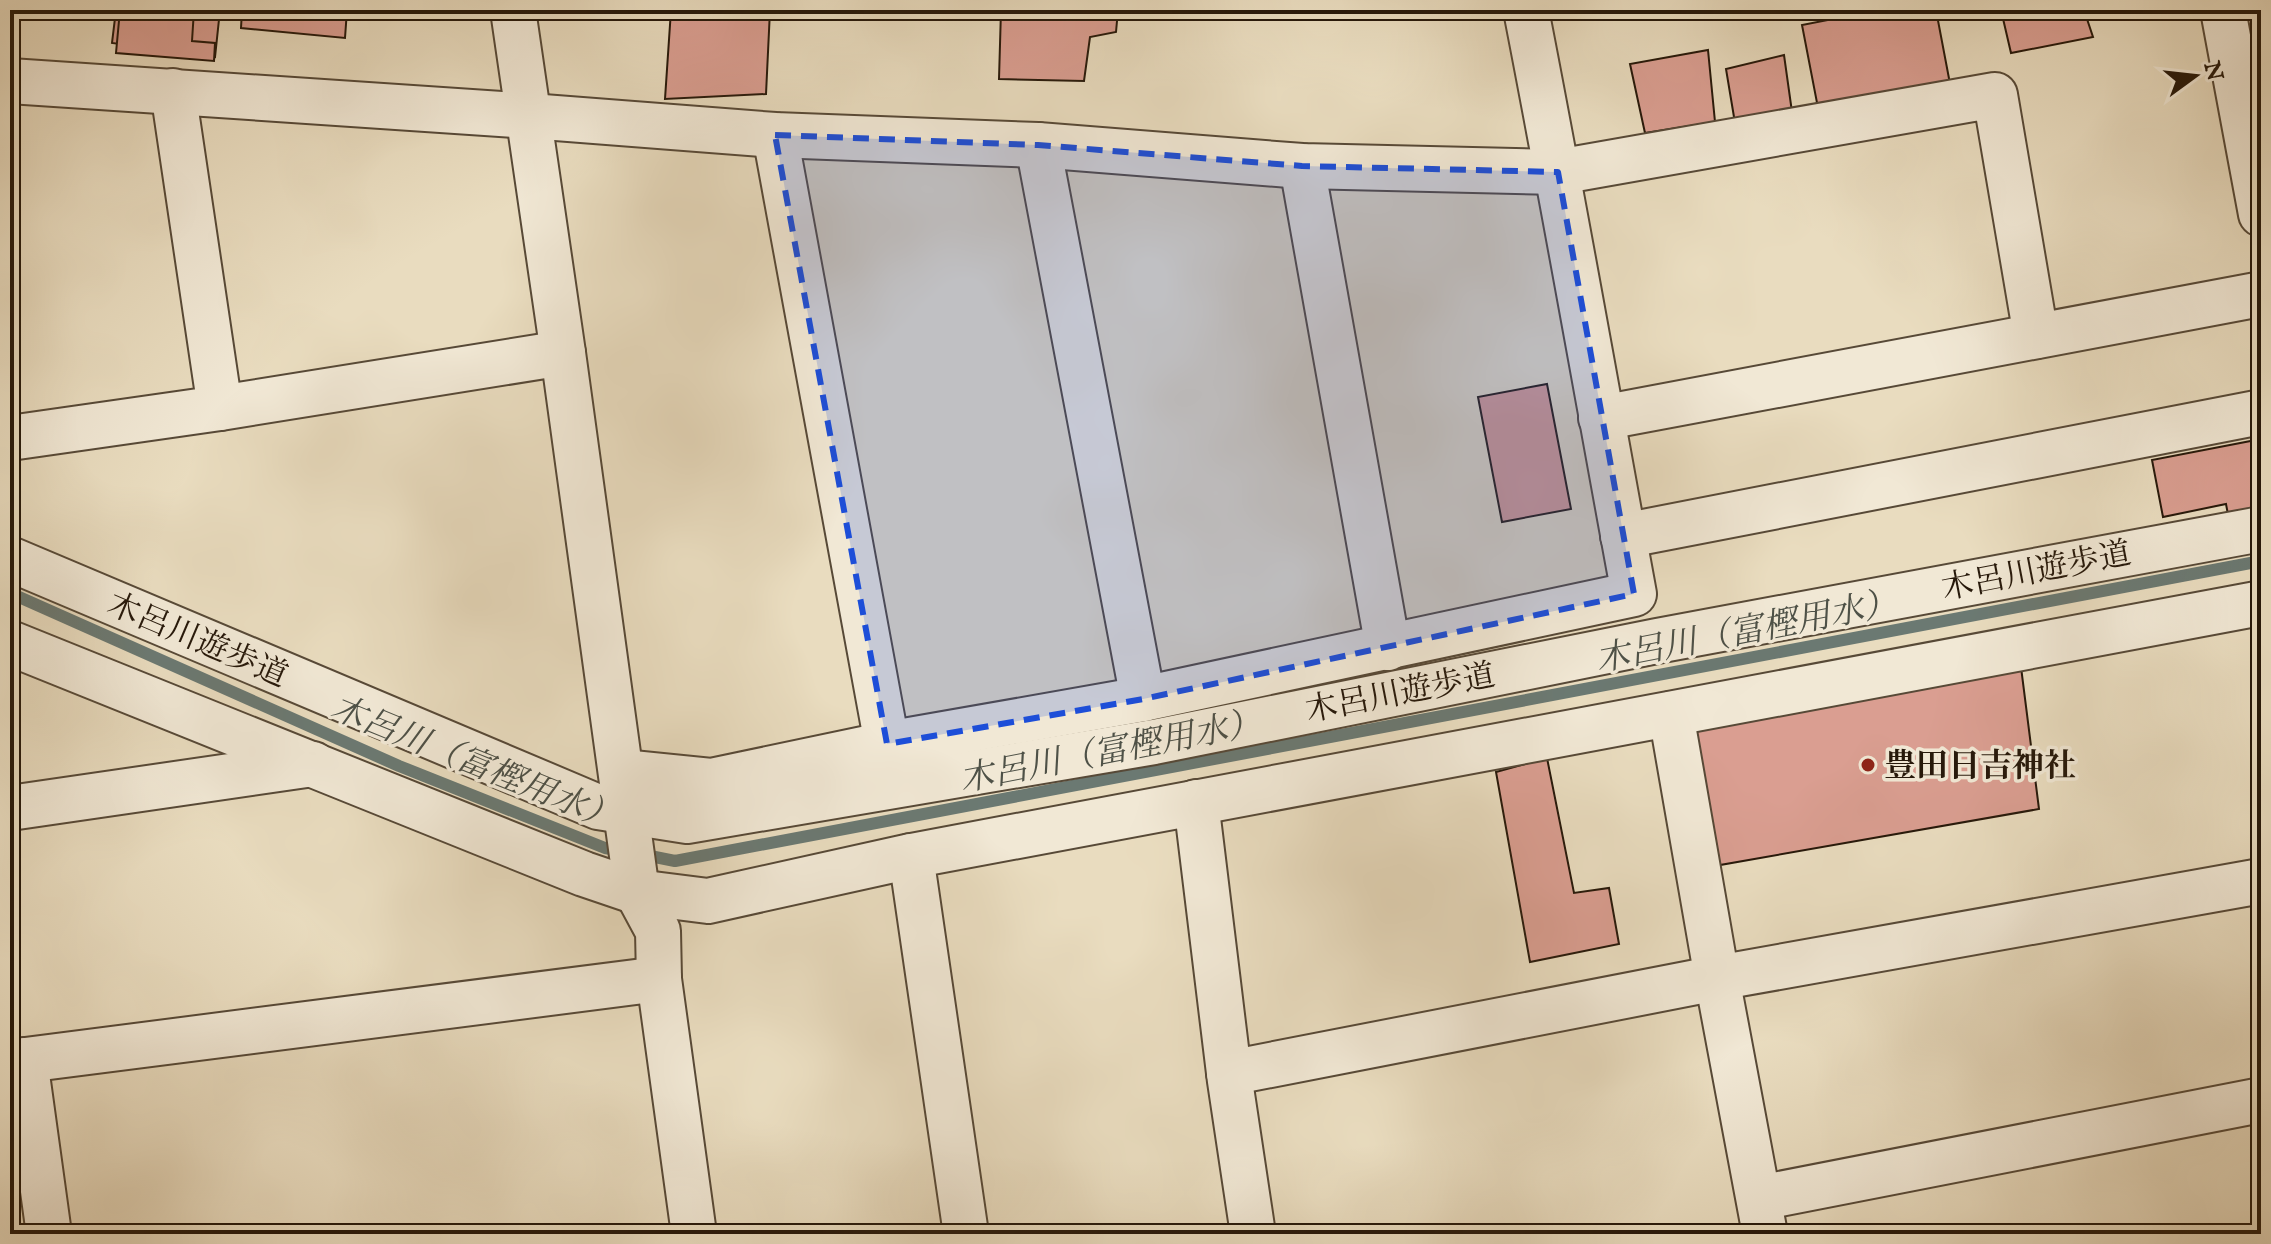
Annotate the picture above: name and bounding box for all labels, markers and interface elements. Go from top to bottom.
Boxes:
north arrow [2155,36,2235,116]
text: N [2196,58,2228,84]
street label: 木呂川遊歩道 [1938,534,2135,611]
water label: 木呂川（富樫用水） [1592,582,1901,683]
street label: 木呂川遊歩道 [101,585,293,698]
street label: 木呂川遊歩道 [1302,656,1499,733]
water label: 木呂川（富樫用水） [324,687,624,842]
water label: 木呂川（富樫用水） [956,702,1265,803]
place label: 豊田日吉神社 [1884,747,2076,788]
marker: 豊田日吉神社 [1859,756,1877,774]

